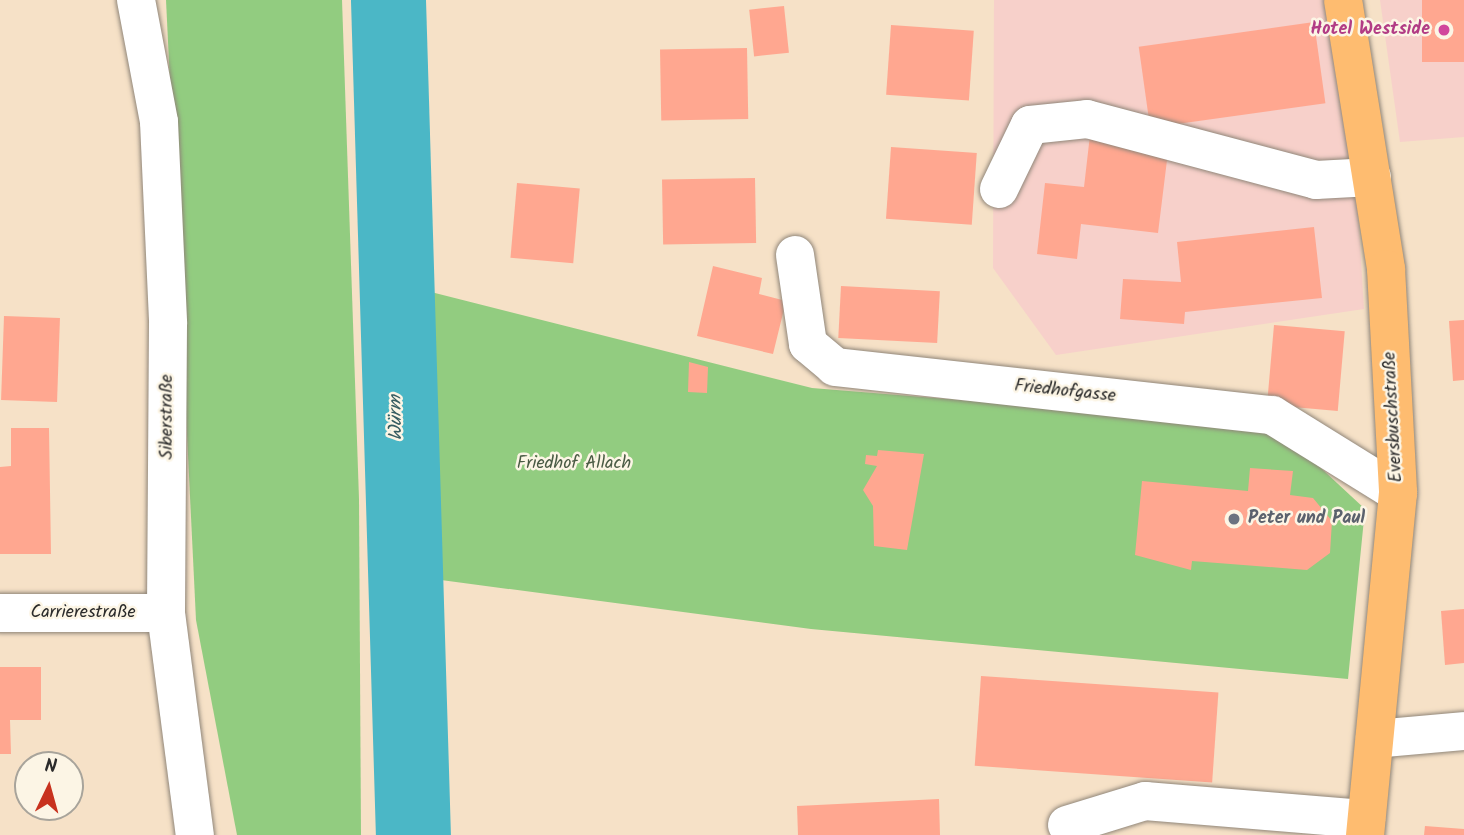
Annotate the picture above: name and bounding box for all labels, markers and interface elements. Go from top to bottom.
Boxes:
place label: Hotel Westside [1310,19,1430,41]
marker: Hotel Westside [1436,22,1452,38]
street label: Eversbuschstraße [1380,351,1408,483]
street label: Siberstraße [157,374,179,460]
street label: Friedhofgasse [1013,376,1117,408]
water label: Würm [385,395,409,441]
park label: Friedhof Allach [517,453,631,475]
place label: Peter und Paul [1248,508,1365,530]
marker: Peter und Paul [1226,511,1242,527]
street label: Carrierestraße [30,602,136,624]
north arrow [14,751,84,821]
text: N [43,752,58,783]

